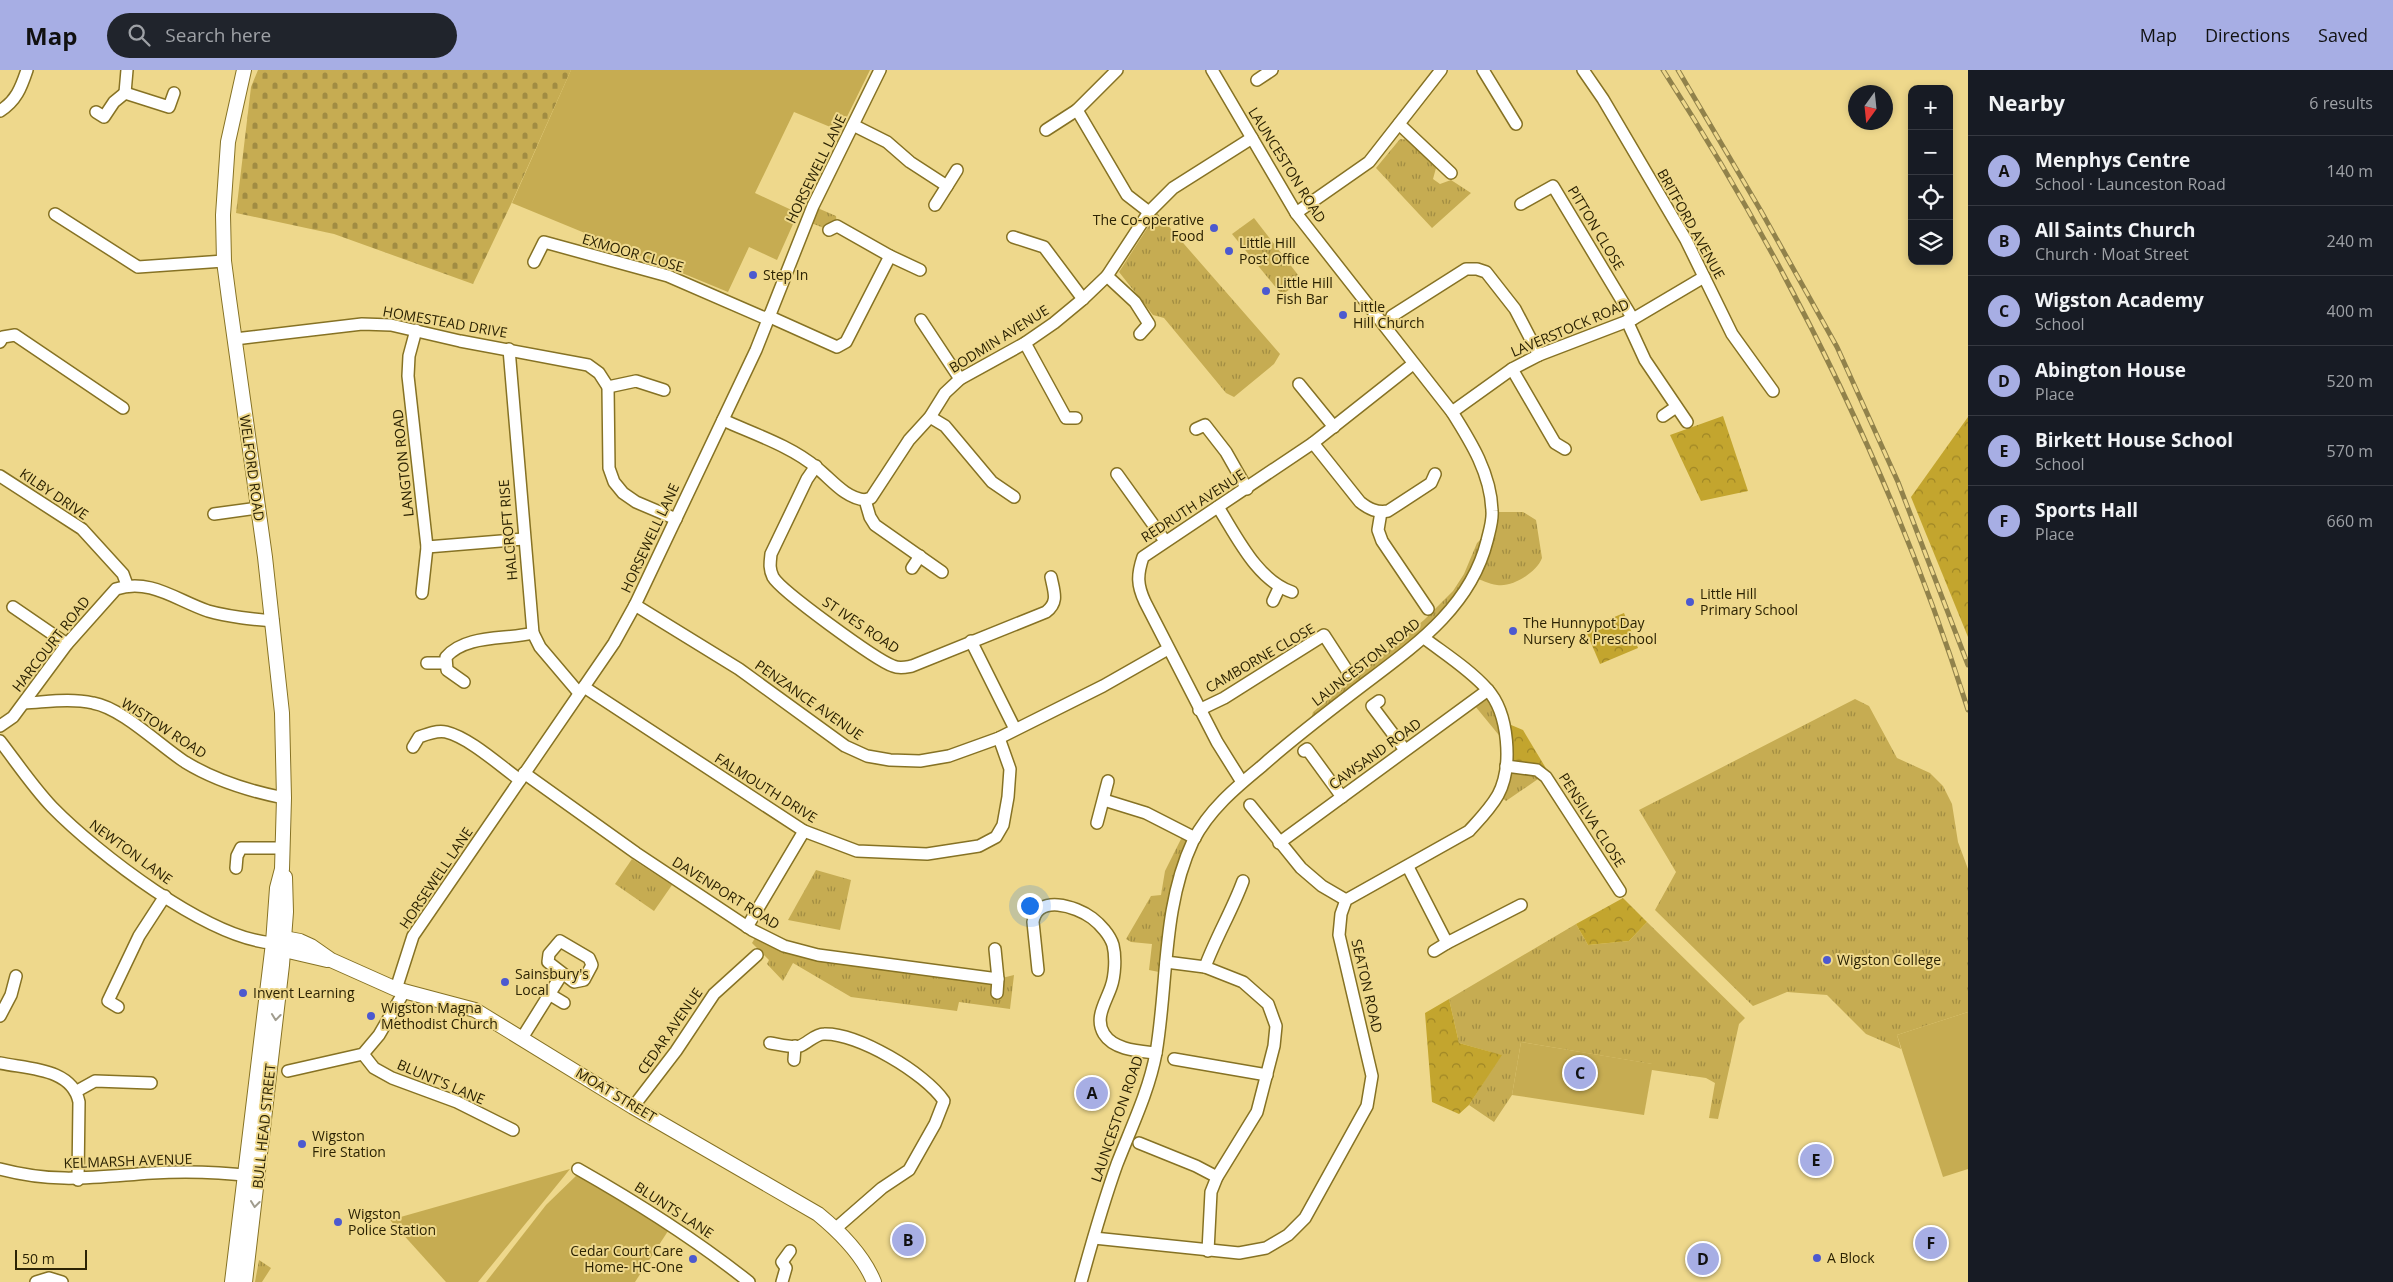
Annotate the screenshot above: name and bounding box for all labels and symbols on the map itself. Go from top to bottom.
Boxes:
north arrow [1848,85,1893,130]
street label: LAUNCESTON ROAD [1244,104,1331,226]
street label: HORSEWELL LANE [781,111,850,226]
street label: BRITFORD AVENUE [1653,165,1730,282]
street label: PITTON CLOSE [1564,182,1629,273]
place label: The Co-operative Food [1093,210,1204,245]
marker: The Co-operative Food [1208,222,1220,234]
street label: EXMOOR CLOSE [580,229,686,276]
place label: Little Hill Post Office [1239,233,1310,268]
marker: Little Hill Post Office [1223,245,1235,257]
place label: Step In [763,265,808,284]
marker: Step In [747,269,759,281]
place label: Little Hill Fish Bar [1276,273,1333,308]
marker: Little Hill Fish Bar [1260,285,1272,297]
street label: LAVERSTOCK ROAD [1508,294,1632,361]
place label: Little Hill Church [1353,297,1425,332]
street label: BODMIN AVENUE [945,300,1052,377]
street label: HOMESTEAD DRIVE [381,301,509,342]
marker: Little Hill Church [1337,309,1349,321]
street label: LANGTON ROAD [387,408,418,518]
street label: WELFORD ROAD [236,414,269,522]
street label: KILBY DRIVE [16,464,92,524]
street label: REDRUTH AVENUE [1137,465,1248,546]
street label: HALCROFT RISE [494,479,521,581]
street label: HORSEWELL LANE [616,480,683,596]
place label: Little Hill Primary School [1700,584,1798,619]
street label: HARCOURT ROAD [7,592,94,695]
street label: ST IVES ROAD [819,592,903,657]
marker: Little Hill Primary School [1684,596,1696,608]
street label: LAUNCESTON ROAD [1308,613,1424,710]
place label: The Hunnypot Day Nursery & Preschool [1523,613,1657,648]
street label: CAMBORNE CLOSE [1202,619,1318,697]
marker: The Hunnypot Day Nursery & Preschool [1507,625,1519,637]
street label: PENZANCE AVENUE [751,655,867,744]
street label: WISTOW ROAD [118,693,211,762]
street label: CAWSAND ROAD [1325,714,1425,794]
street label: FALMOUTH DRIVE [711,748,821,827]
street label: PENSILVA CLOSE [1555,769,1630,871]
street label: NEWTON LANE [86,815,177,888]
street label: HORSEWELL LANE [395,823,477,932]
street label: DAVENPORT ROAD [669,852,784,933]
your location [1017,893,1043,919]
street label: SEATON ROAD [1347,937,1388,1035]
place label: Wigston College [1837,950,1941,969]
marker: Wigston College [1821,954,1833,966]
place label: Sainsbury's Local [515,964,589,999]
marker: Sainsbury's Local [499,976,511,988]
place label: Invent Learning [253,983,355,1002]
street label: CEDAR AVENUE [633,984,706,1078]
marker: Invent Learning [237,987,249,999]
place label: Wigston Magna Methodist Church [381,998,498,1033]
marker: Wigston Magna Methodist Church [365,1010,377,1022]
one-way arrow [271,1014,282,1022]
street label: BLUNT'S LANE [394,1054,488,1109]
street label: LAUNCESTON ROAD [1087,1054,1147,1184]
pin: C [1564,1054,1596,1092]
street label: BULL HEAD STREET [247,1062,280,1189]
street label: MOAT STREET [572,1063,660,1126]
pin: A [1076,1074,1108,1112]
place label: Wigston Fire Station [312,1126,386,1161]
marker: Wigston Fire Station [296,1138,308,1150]
pin: E [1800,1141,1832,1179]
street label: KELMARSH AVENUE [63,1149,193,1172]
street label: BLUNTS LANE [631,1177,717,1242]
one-way arrow [250,1200,261,1208]
place label: Wigston Police Station [348,1204,436,1239]
marker: Wigston Police Station [332,1216,344,1228]
pin: B [892,1221,924,1259]
pin: F [1915,1224,1947,1262]
pin: D [1687,1240,1719,1278]
place label: Cedar Court Care Home- HC-One [570,1241,683,1276]
scale bar [15,1247,88,1270]
place label: A Block [1827,1248,1875,1267]
marker: A Block [1811,1252,1823,1264]
marker: Cedar Court Care Home- HC-One [687,1253,699,1265]

